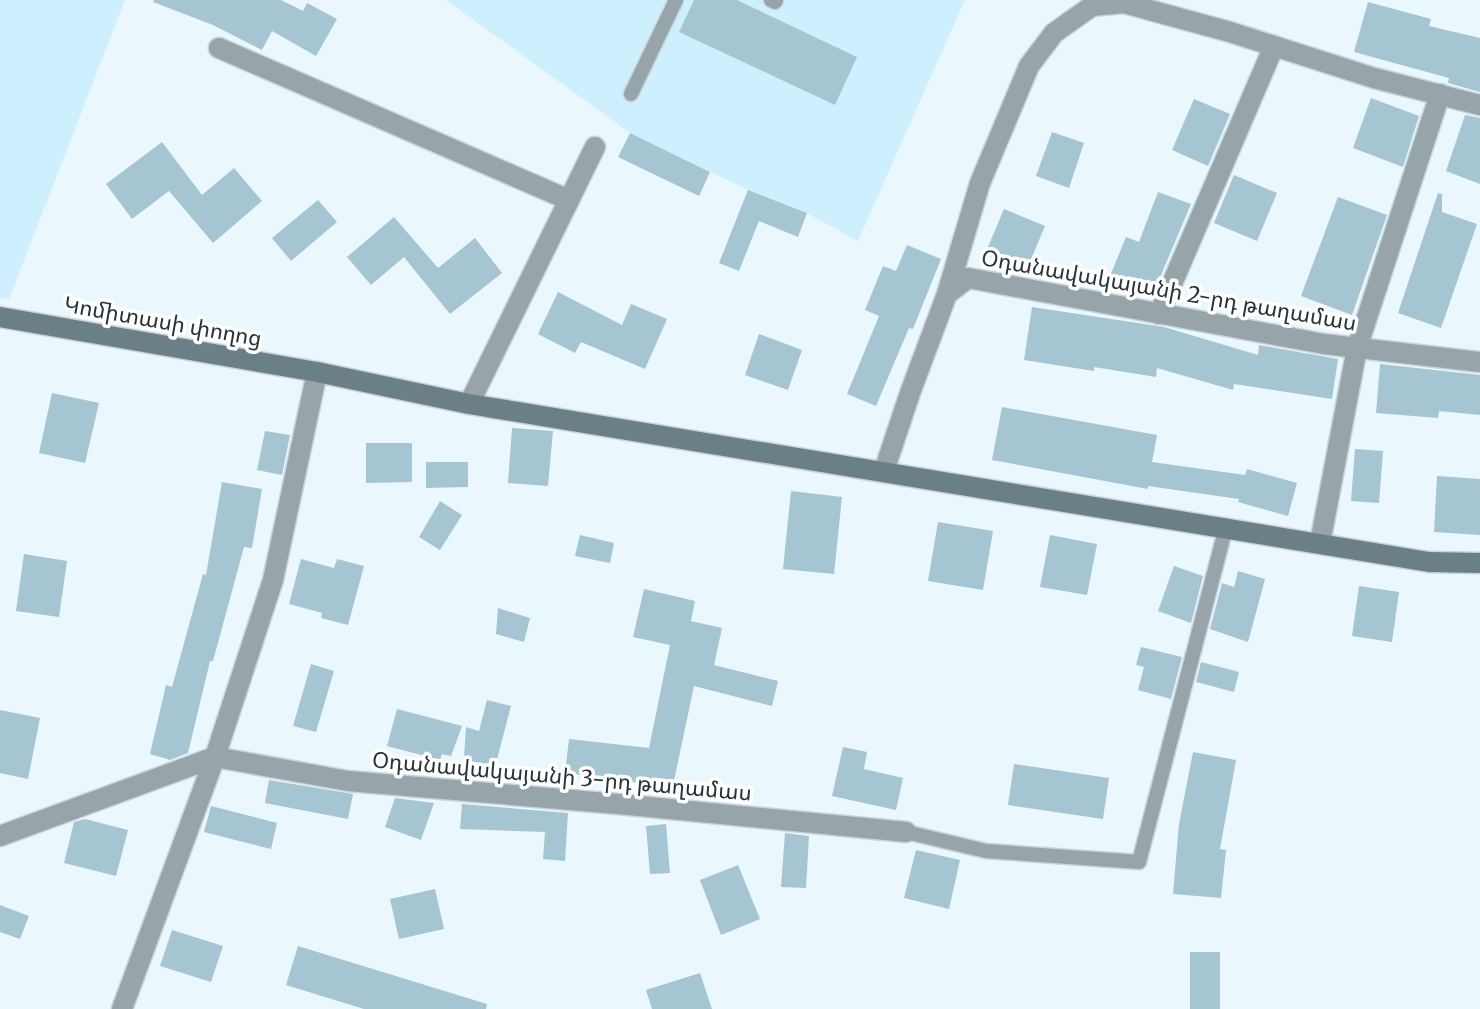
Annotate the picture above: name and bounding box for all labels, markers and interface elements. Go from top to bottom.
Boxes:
street label: Օդանավակայանի 2-րդ թաղամաս [979,243,1359,337]
street label: Կոմիտասի փողոց [62,290,264,352]
street label: Օդանավակայանի 3-րդ թաղամաս [371,745,753,807]

